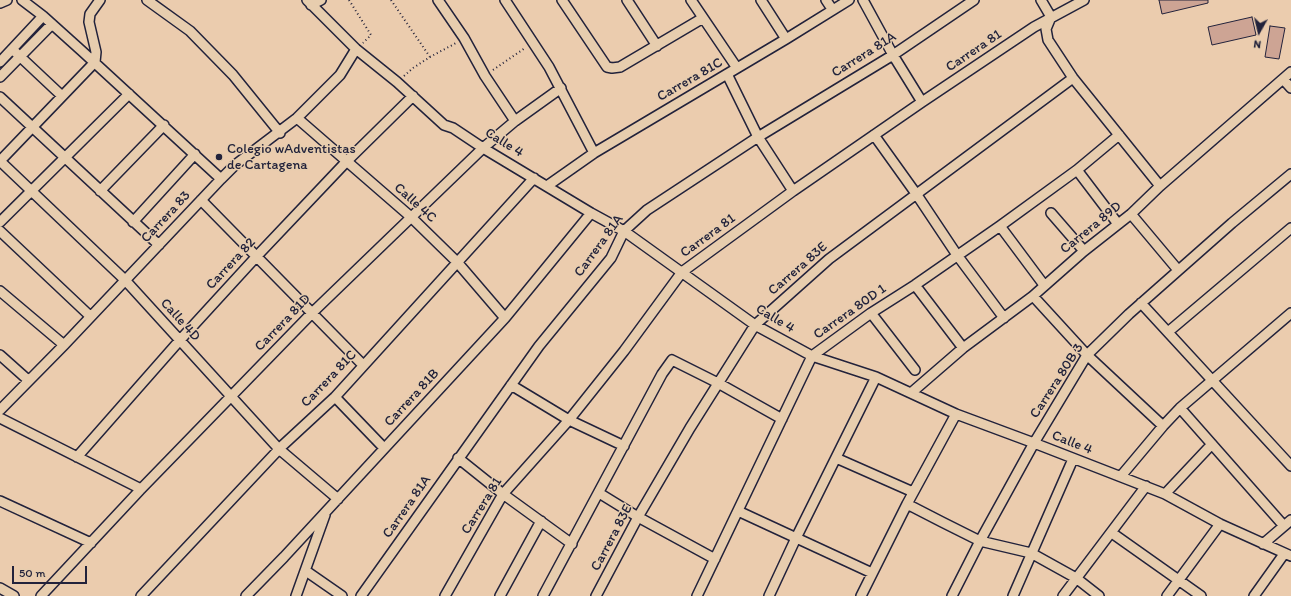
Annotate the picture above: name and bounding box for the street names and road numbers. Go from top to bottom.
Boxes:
street label: Carrera 81 [943,26,1005,76]
street label: Carrera 81A [829,29,899,81]
street label: Carrera 81C [654,54,726,106]
street label: Calle 4 [482,125,526,161]
street label: Calle 4C [390,180,440,226]
street label: Carrera 83 [138,187,194,247]
street label: Carrera 89D [1057,198,1125,258]
street label: Carrera 81 [677,210,739,262]
street label: Carrera 81A [571,212,627,280]
street label: Carrera 82 [203,235,259,293]
street label: Carrera 83E [765,239,831,299]
street label: Carrera 80D 1 [810,281,890,343]
street label: Carrera 81D [252,291,314,355]
street label: Calle 4D [156,295,204,345]
street label: Calle 4 [752,301,798,337]
street label: Carrera 80B 3 [1027,340,1087,422]
street label: Carrera 81C [298,347,360,411]
street label: Carrera 81B [381,366,443,430]
street label: Calle 4 [1049,427,1095,459]
street label: Carrera 81A [379,472,435,542]
street label: Carrera 81 [458,474,506,538]
street label: Carrera 83E [587,502,637,574]

